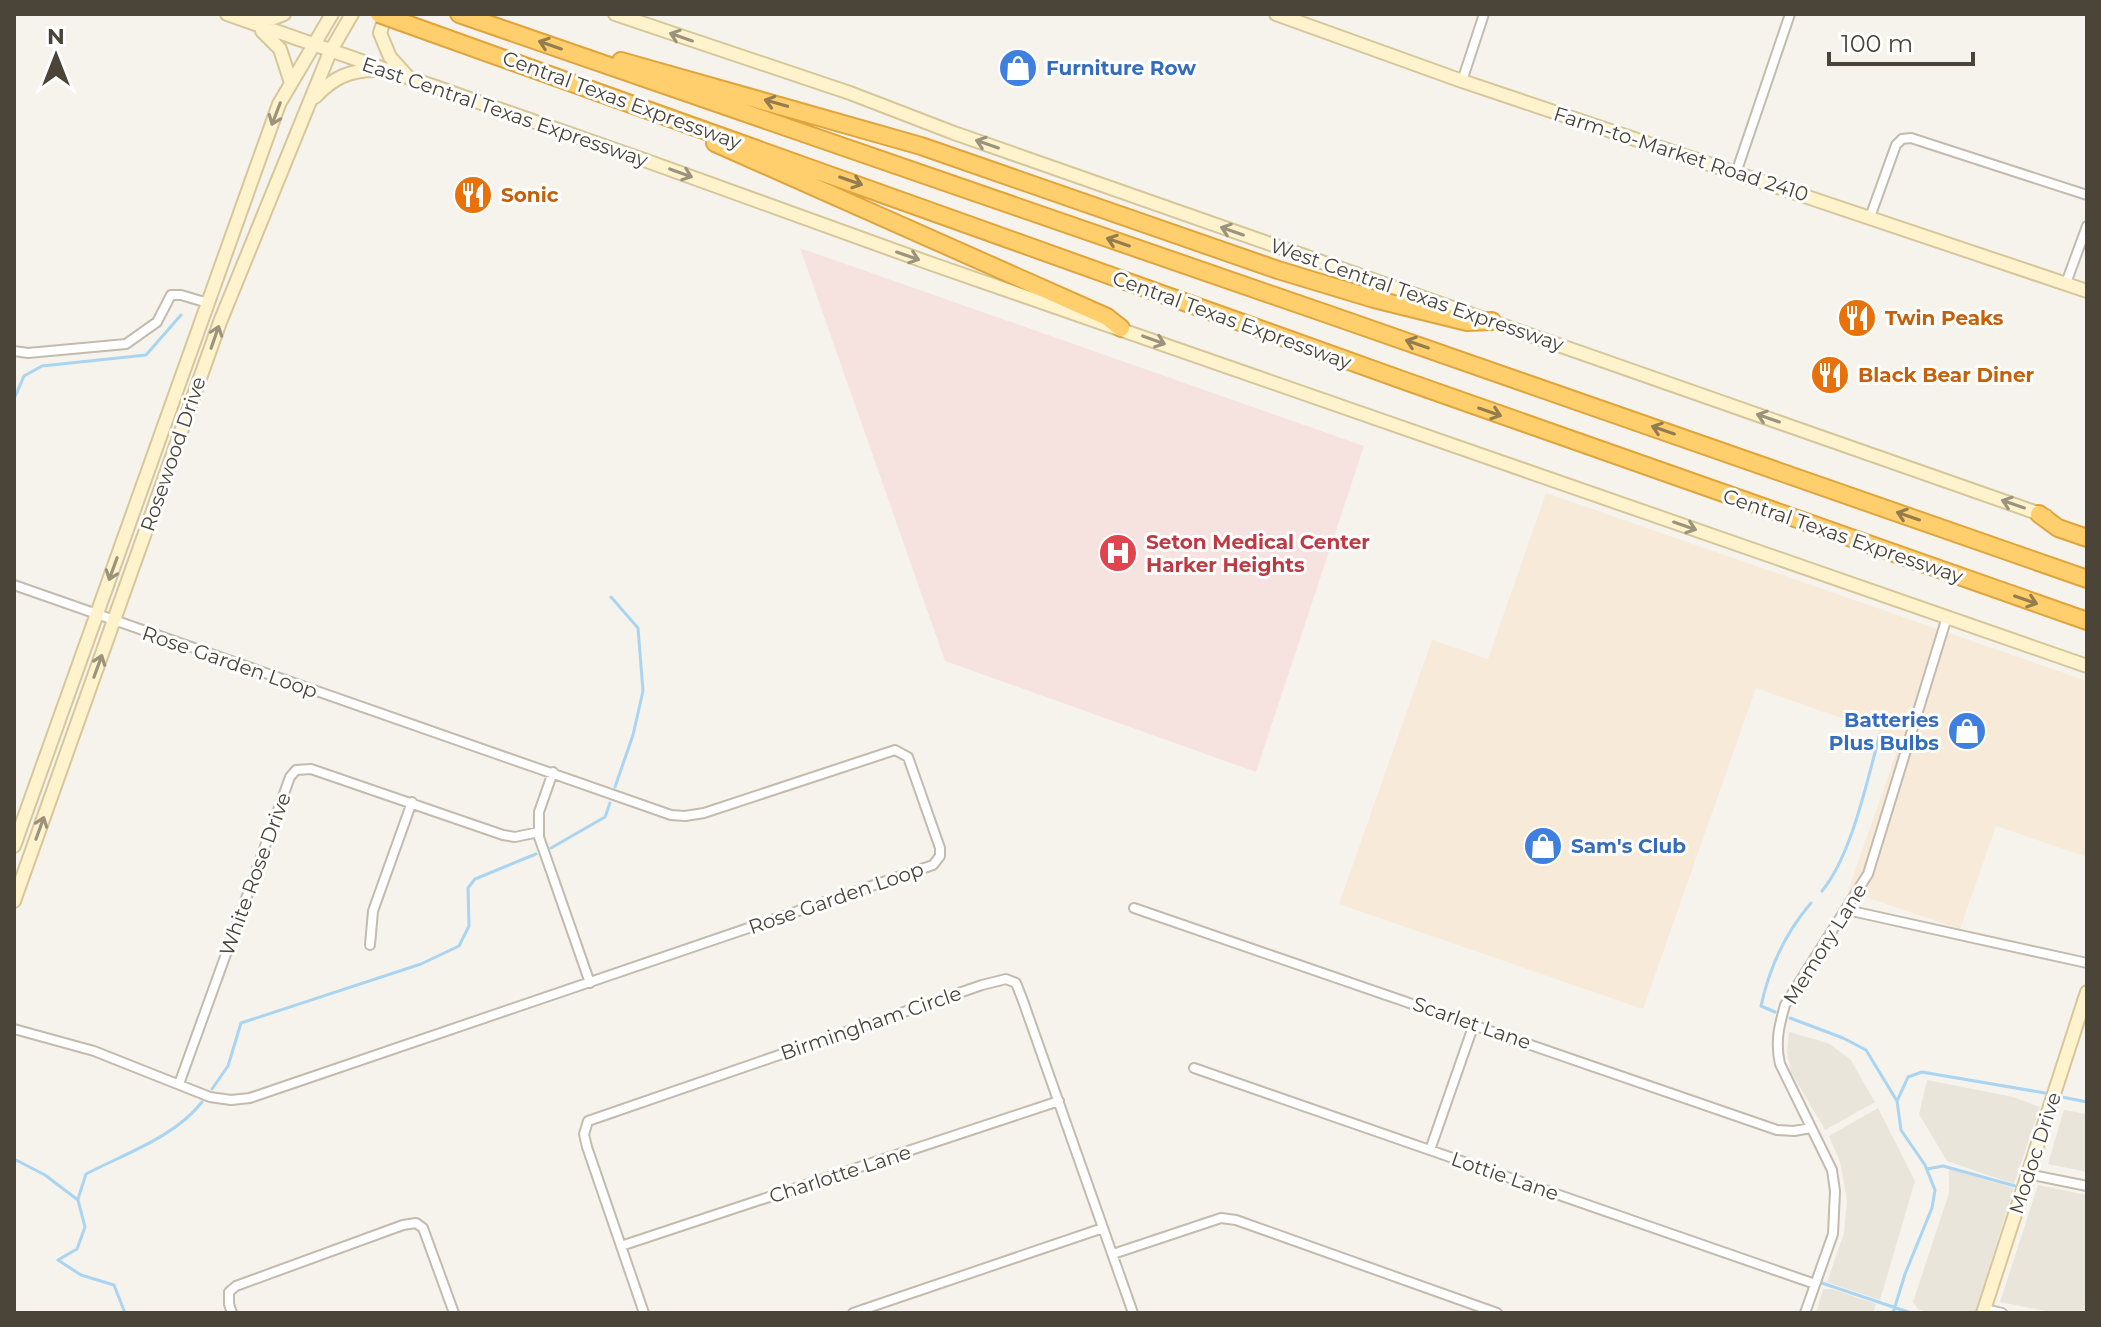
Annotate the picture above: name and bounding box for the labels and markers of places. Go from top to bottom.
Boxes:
shop icon: Furniture Row [997,47,1039,89]
place label: Furniture Row [1046,56,1196,80]
restaurant icon: Sonic [452,174,494,216]
place label: Sonic [501,183,559,207]
restaurant icon: Twin Peaks [1836,297,1878,339]
place label: Twin Peaks [1885,306,2004,330]
restaurant icon: Black Bear Diner [1809,354,1851,396]
place label: Black Bear Diner [1858,363,2035,387]
place label: Seton Medical Center Harker Heights [1146,530,1370,577]
hospital icon: Seton Medical Center Harker Heights [1097,532,1139,574]
place label: Batteries Plus Bulbs [1829,708,1939,755]
shop icon: Batteries Plus Bulbs [1946,710,1988,752]
shop icon: Sam's Club [1522,825,1564,867]
place label: Sam's Club [1571,834,1686,858]

